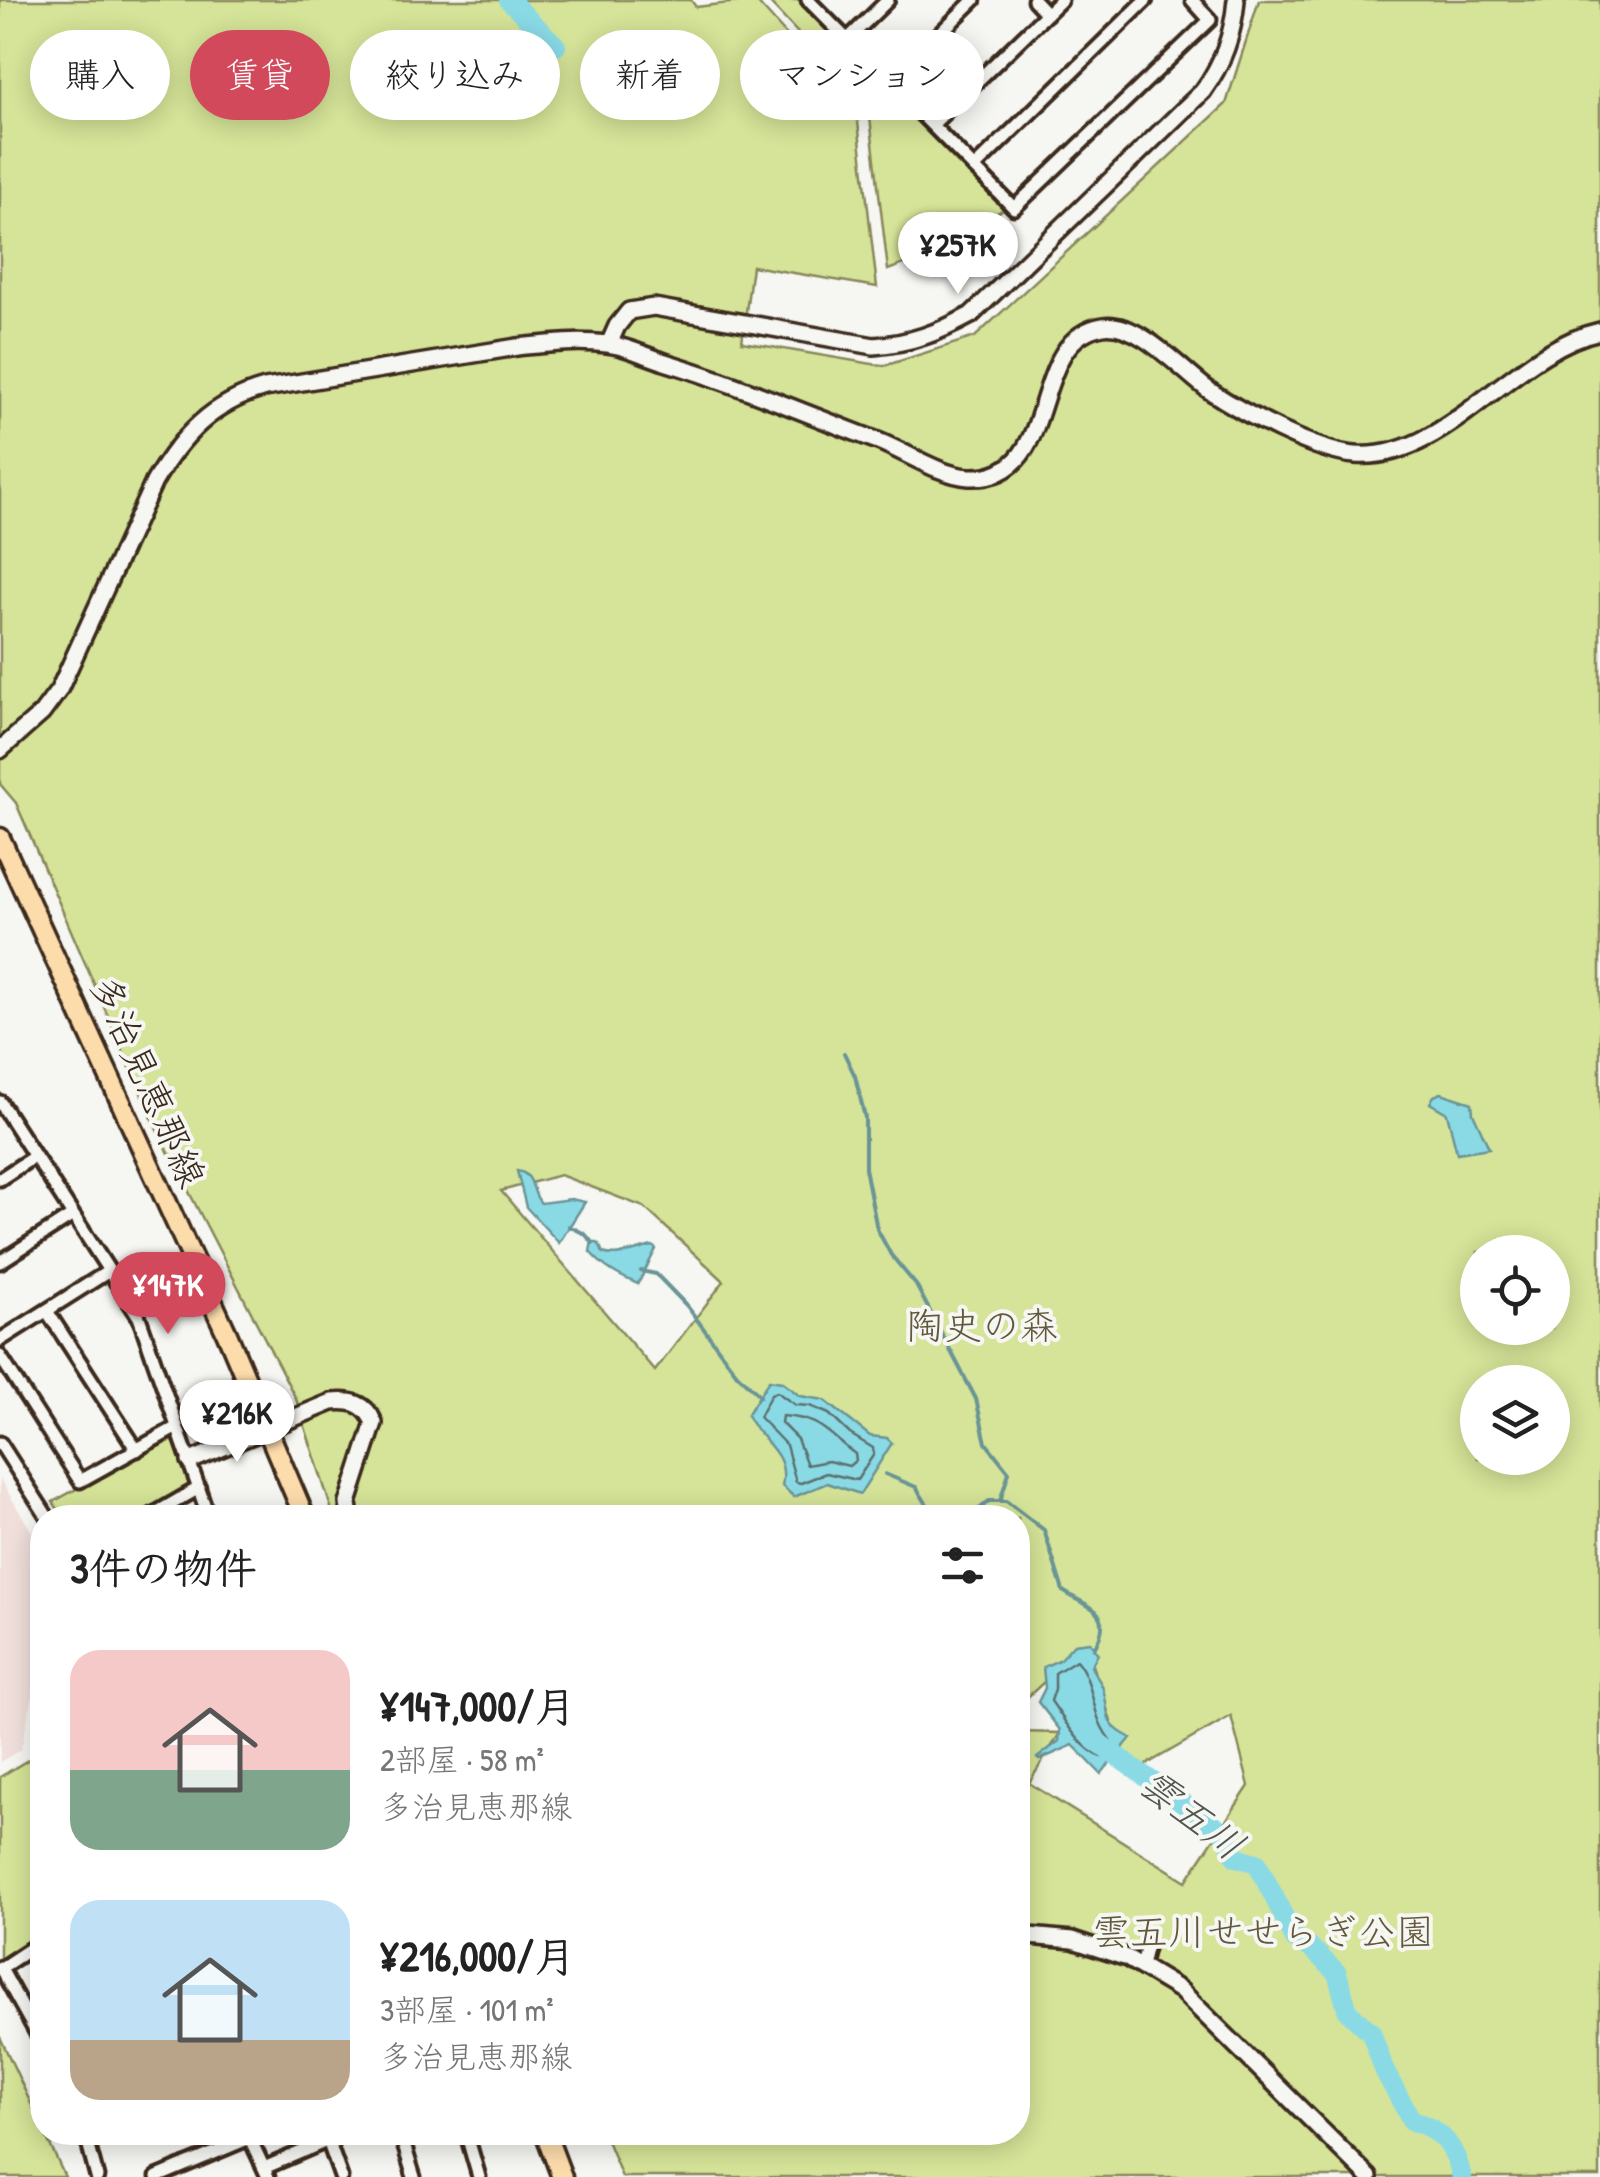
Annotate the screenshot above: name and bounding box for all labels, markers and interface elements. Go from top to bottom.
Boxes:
chip: 購入 [30,30,170,120]
chip: 賃貸 [190,30,330,120]
chip: 絞り込み [350,30,560,120]
chip: 新着 [580,30,720,120]
chip: マンション [740,30,984,120]
pin: ¥257K [888,212,1028,297]
text: ¥257K [920,223,996,266]
street label: 多治見恵那線 [79,966,219,1195]
map controls [1460,1235,1570,1475]
button: locate [1460,1235,1570,1345]
pin: ¥147K [98,1252,238,1337]
text: ¥147K [132,1263,204,1306]
park label: 陶史の森 [906,1299,1058,1351]
button: layers [1460,1365,1570,1475]
pin: ¥216K [167,1380,307,1465]
text: ¥216K [202,1391,272,1434]
icon: filters [935,1538,990,1593]
text: 3件の物件 [70,1539,257,1596]
text: ¥147,000/月 [380,1677,576,1734]
icon: home [150,1690,270,1810]
text: 2部屋 · 58 m² [380,1738,544,1781]
water label: 雲五川 [1129,1755,1257,1871]
text: 多治見恵那線 [380,1785,572,1828]
park label: 雲五川せせらぎ公園 [1092,1905,1434,1957]
text: ¥216,000/月 [380,1927,576,1984]
icon: home [150,1940,270,2060]
text: 3部屋 · 101 m² [380,1988,554,2031]
text: 多治見恵那線 [380,2035,572,2078]

